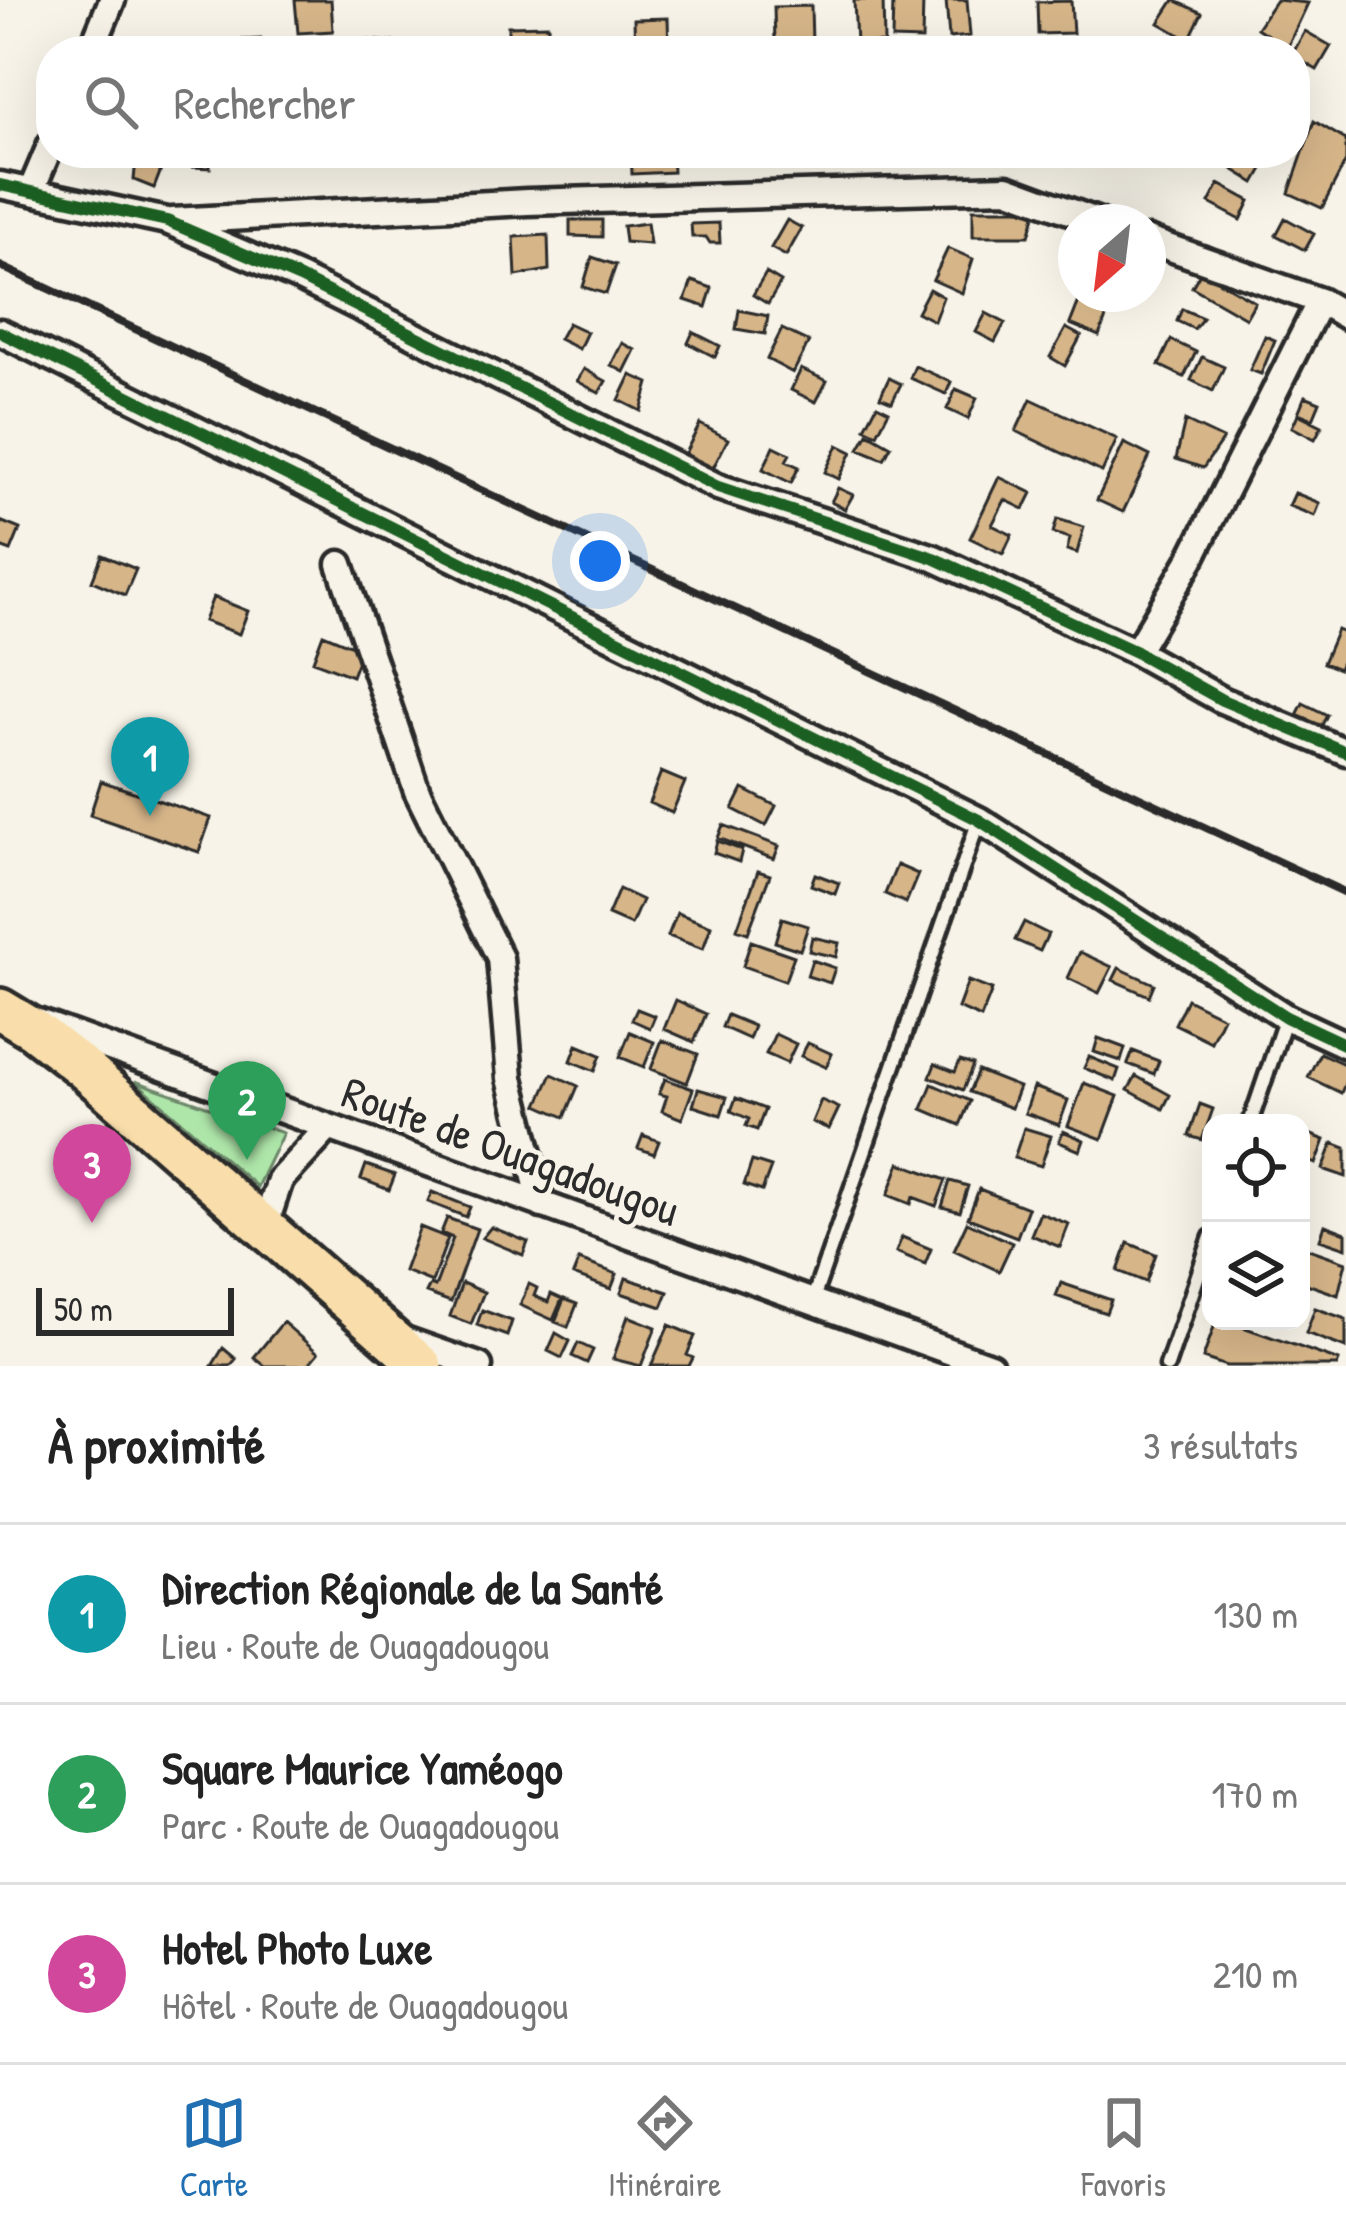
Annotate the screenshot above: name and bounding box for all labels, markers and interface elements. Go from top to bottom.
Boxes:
search box [36,36,1310,168]
icon: search [78,69,144,135]
text: Rechercher [174,72,356,133]
north arrow [1058,204,1166,312]
your location [570,531,630,591]
pin: 1 [111,717,189,816]
pin: 2 [208,1061,286,1160]
street label: Route de Ouagadougou [334,1061,688,1239]
map controls [1202,1114,1310,1330]
button: locate [1202,1114,1310,1222]
pin: 3 [53,1124,131,1223]
button: layers [1202,1222,1310,1330]
scale bar [36,1282,234,1335]
text: 50 m [54,1287,113,1331]
text: À proximité [48,1410,265,1479]
text: 3 résultats [1143,1418,1298,1471]
text: Direction Régionale de la Santé [162,1557,663,1618]
text: 1 [80,1587,94,1640]
text: 130 m [1213,1587,1298,1640]
text: Lieu · Route de Ouagadougou [162,1618,549,1671]
text: Square Maurice Yaméogo [162,1737,563,1798]
text: 2 [78,1767,96,1820]
text: 170 m [1212,1767,1298,1820]
text: Parc · Route de Ouagadougou [162,1798,559,1851]
text: Hotel Photo Luxe [162,1917,432,1978]
text: 3 [78,1947,96,2000]
text: 210 m [1213,1947,1298,2000]
text: Hôtel · Route de Ouagadougou [162,1978,568,2031]
tab: Carte [180,2090,248,2206]
tab: Itinéraire [608,2090,722,2206]
tab: Favoris [1081,2090,1166,2206]

